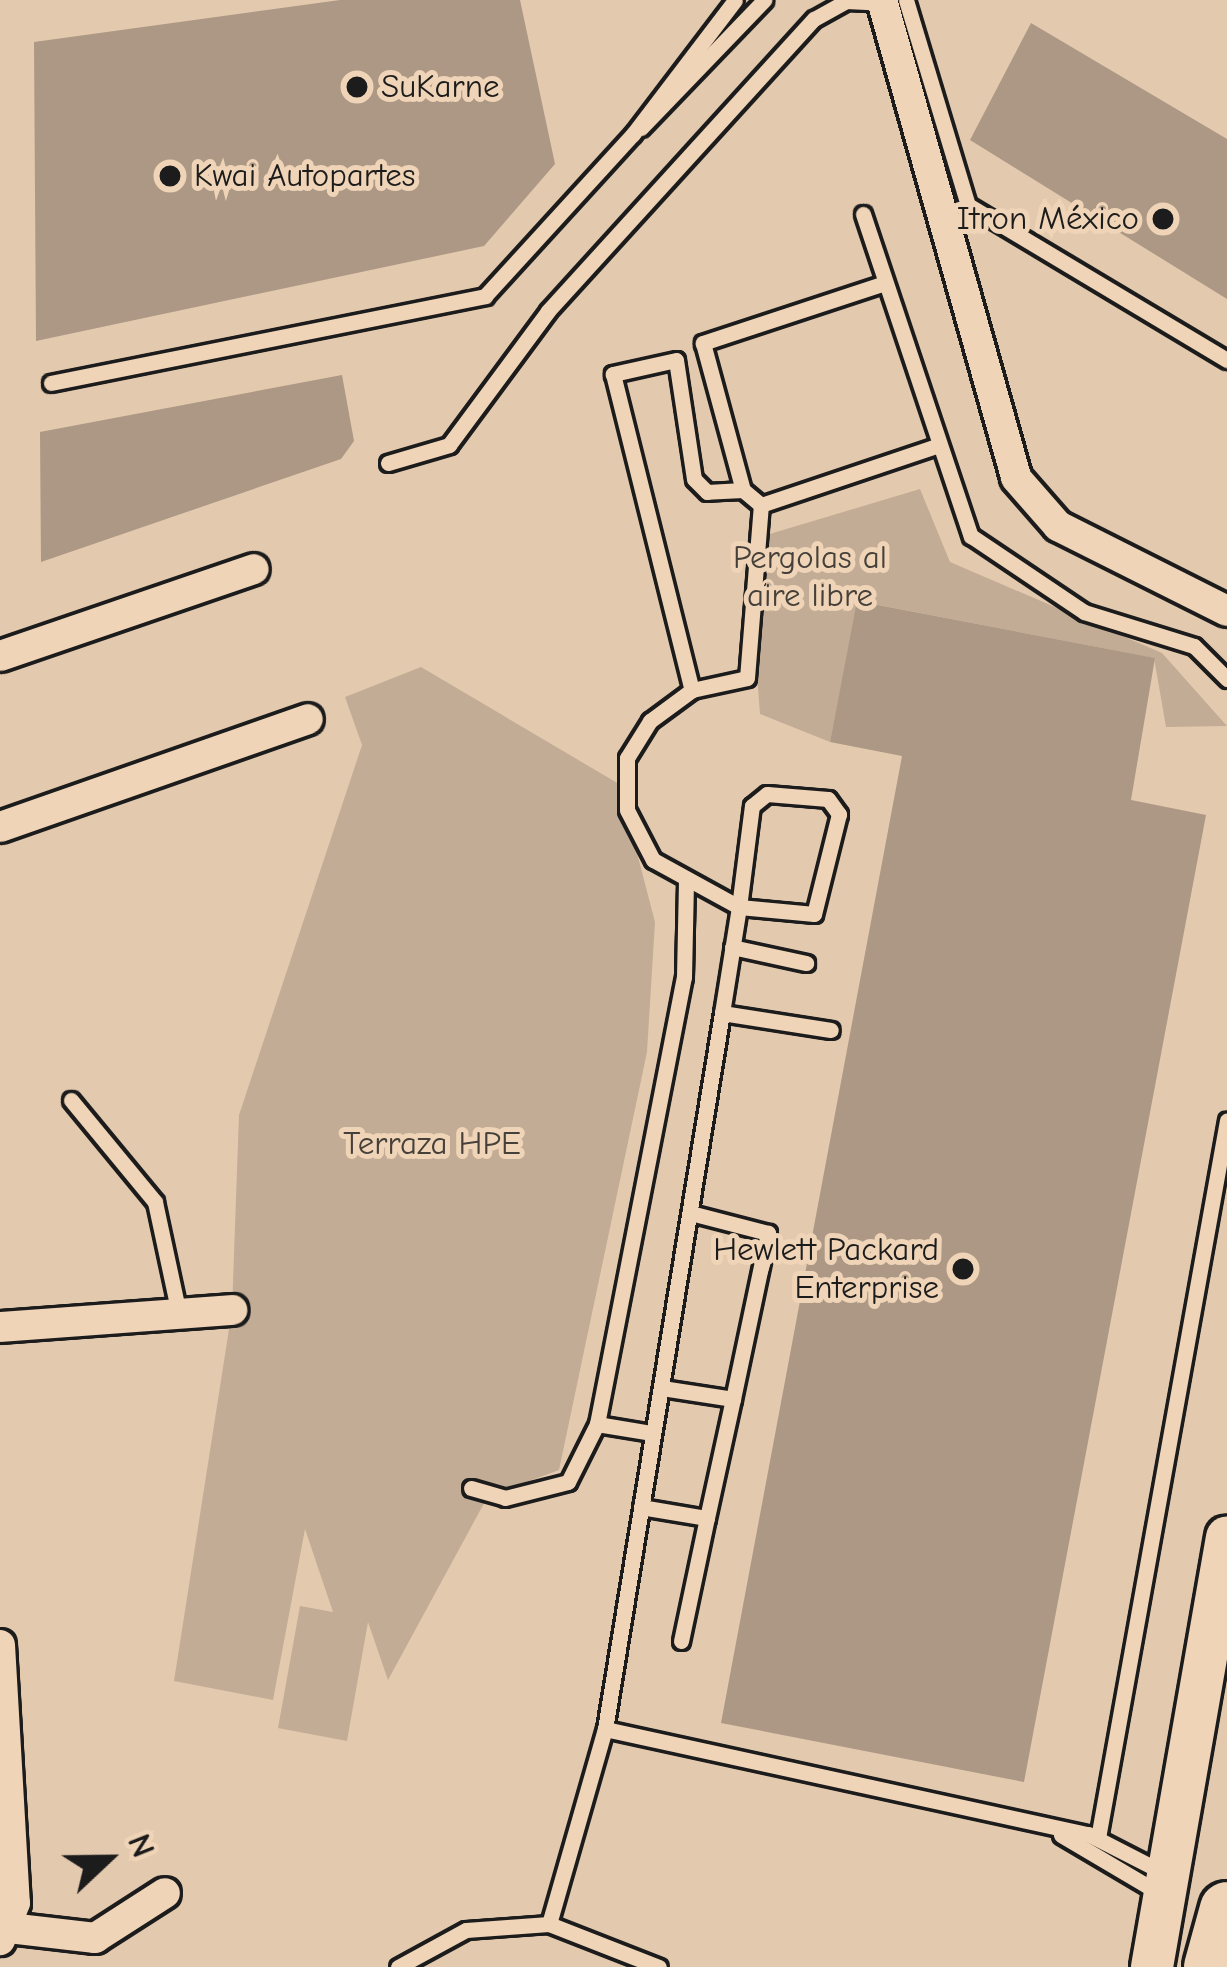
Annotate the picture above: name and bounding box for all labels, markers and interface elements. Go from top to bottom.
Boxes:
place label: SuKarne [381,67,499,107]
marker: SuKarne [344,74,370,100]
place label: Kwai Autopartes [194,156,416,196]
marker: Kwai Autopartes [157,163,183,189]
place label: Itron México [957,199,1139,239]
marker: Itron México [1150,206,1176,232]
park label: Pergolas al aire libre [733,538,887,616]
park label: Terraza HPE [343,1124,521,1164]
place label: Hewlett Packard Enterprise [713,1230,939,1308]
marker: Hewlett Packard Enterprise [950,1256,976,1282]
north arrow [48,1799,168,1919]
text: N [120,1828,163,1863]

